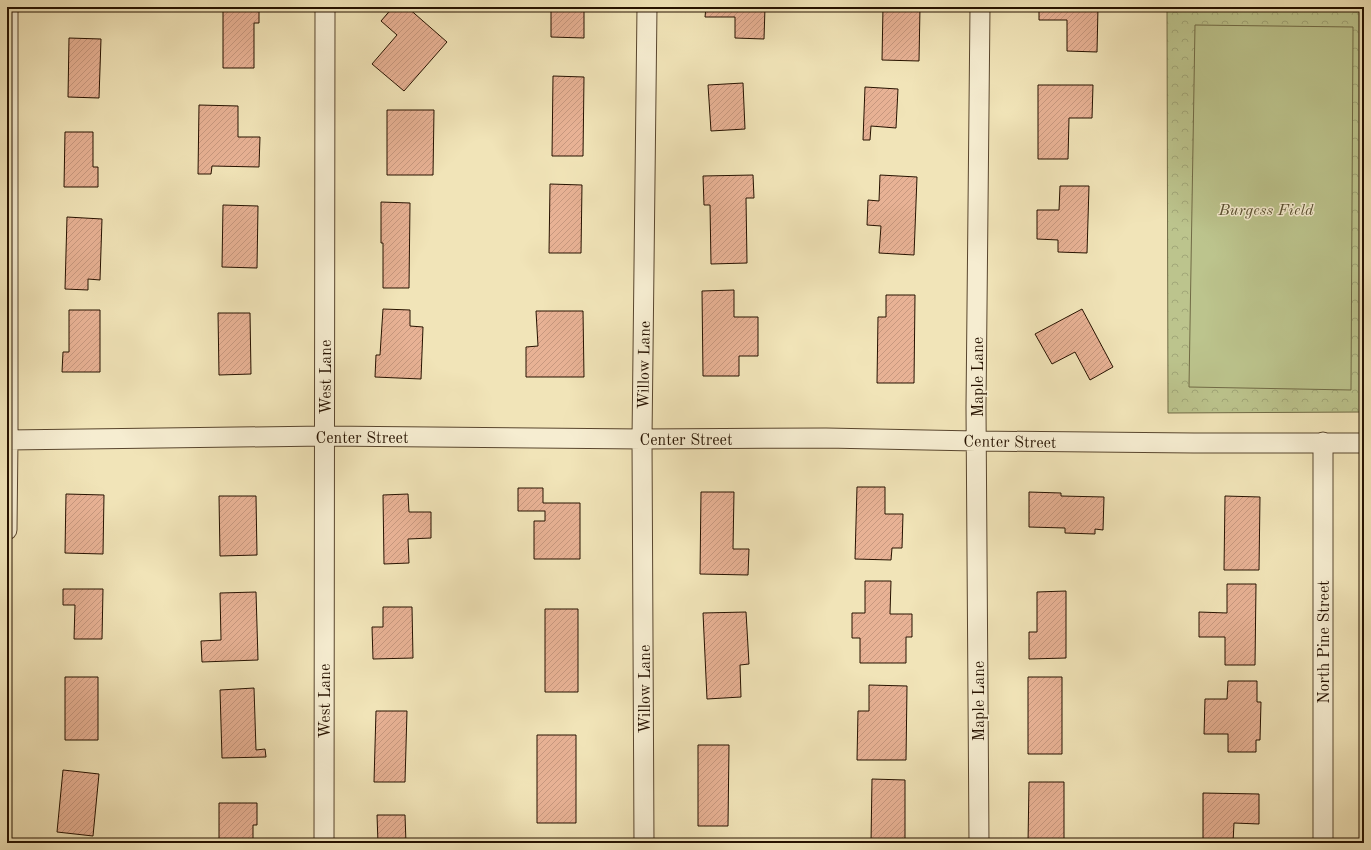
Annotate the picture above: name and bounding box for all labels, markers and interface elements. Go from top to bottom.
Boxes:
park label: Burgess Field [1217,203,1314,219]
street label: Willow Lane [636,321,654,409]
street label: Maple Lane [971,337,987,417]
street label: West Lane [319,340,335,414]
street label: Center Street [315,431,409,447]
street label: Center Street [639,433,733,449]
street label: Center Street [963,434,1057,452]
street label: North Pine Street [1317,580,1333,704]
street label: Willow Lane [638,645,654,733]
street label: Maple Lane [972,661,988,741]
street label: West Lane [318,664,334,738]

